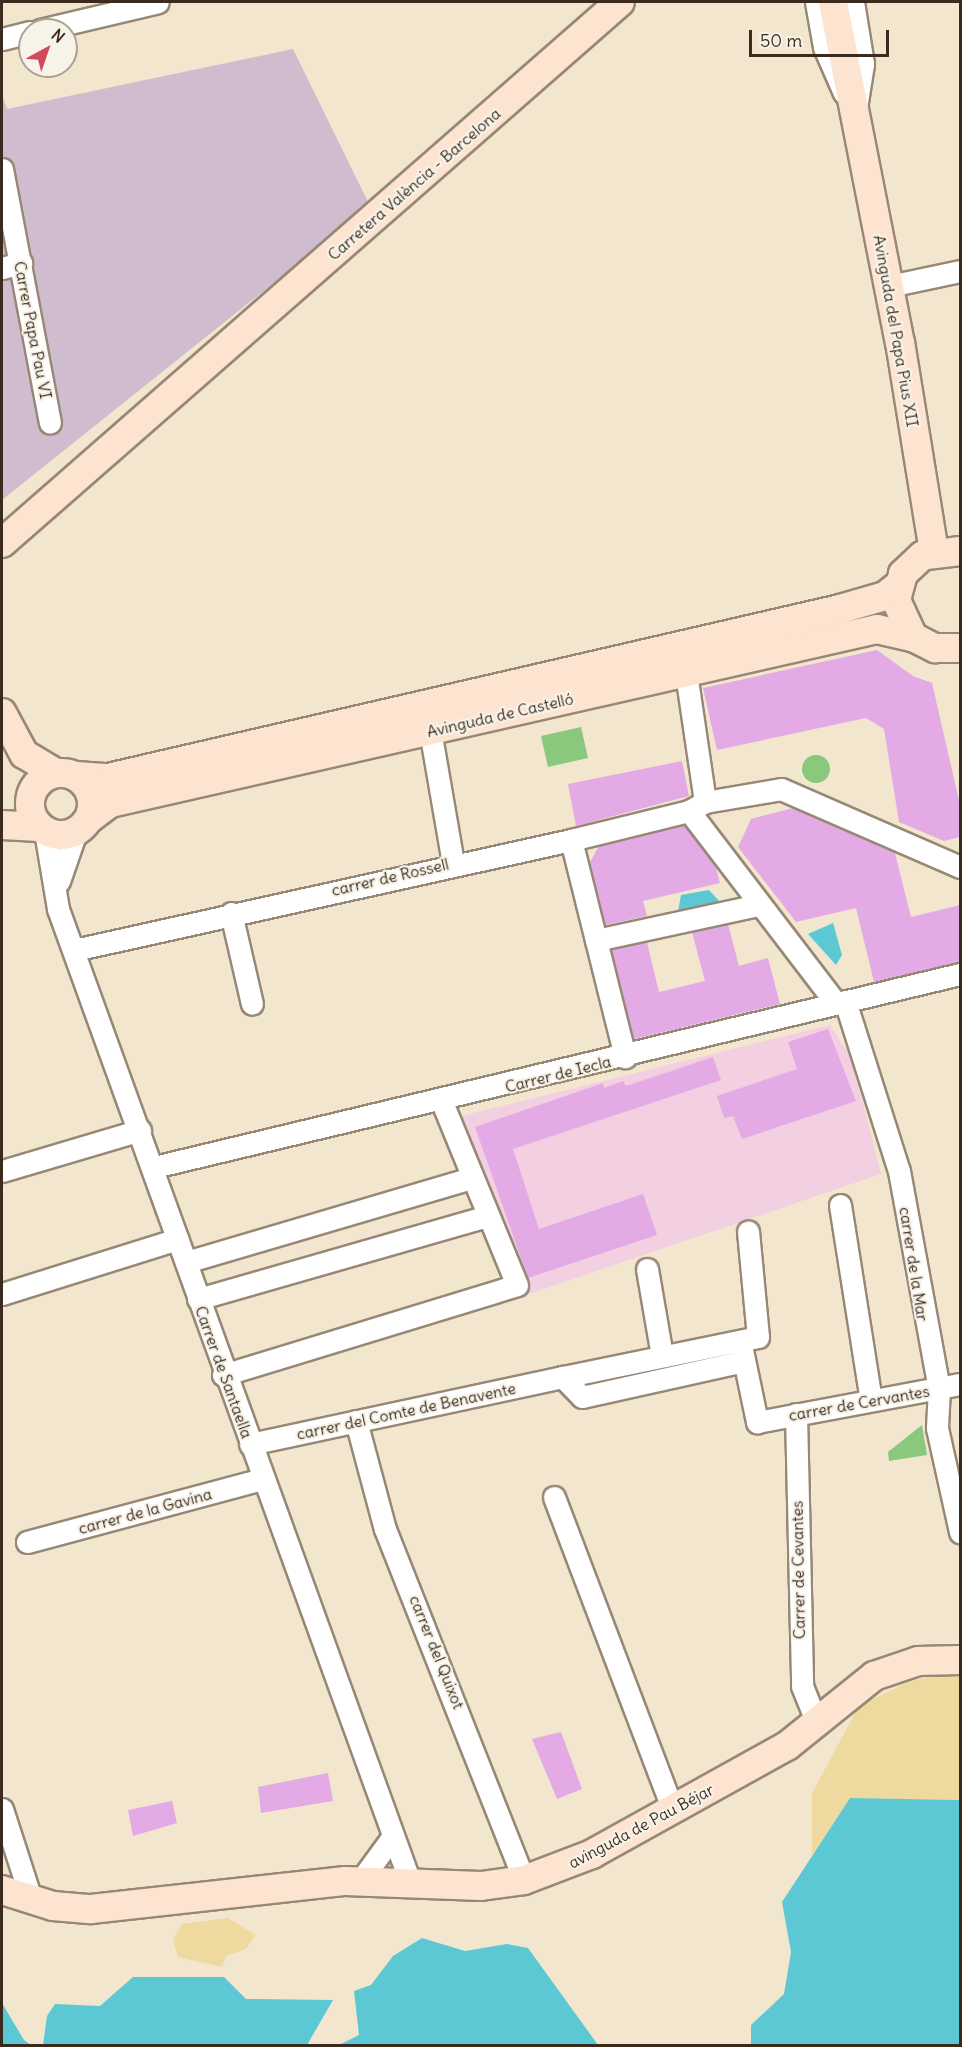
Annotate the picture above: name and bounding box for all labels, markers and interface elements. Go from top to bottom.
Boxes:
north arrow [18,18,78,78]
scale bar [752,18,892,56]
text: N [48,25,69,47]
text: 50 m [760,29,802,52]
street label: Carretera València - Barcelona [324,104,504,264]
street label: Avinguda del Papa Pius XII [870,233,922,429]
street label: Carrer Papa Pau VI [10,259,56,401]
street label: Avinguda de Castelló [425,689,575,741]
street label: carrer de Rossell [329,854,451,900]
street label: Carrer de Iecla [503,1052,613,1096]
street label: carrer de la Mar [895,1205,933,1323]
street label: Carrer de Santaella [191,1303,257,1441]
street label: carrer del Comte de Benavente [295,1378,517,1444]
street label: carrer de Cervantes [787,1381,931,1425]
street label: carrer de la Gavina [76,1484,214,1538]
street label: Carrer de Cevantes [787,1501,809,1639]
street label: carrer del Quixot [405,1592,469,1712]
street label: avinguda de Pau Béjar [565,1780,717,1872]

